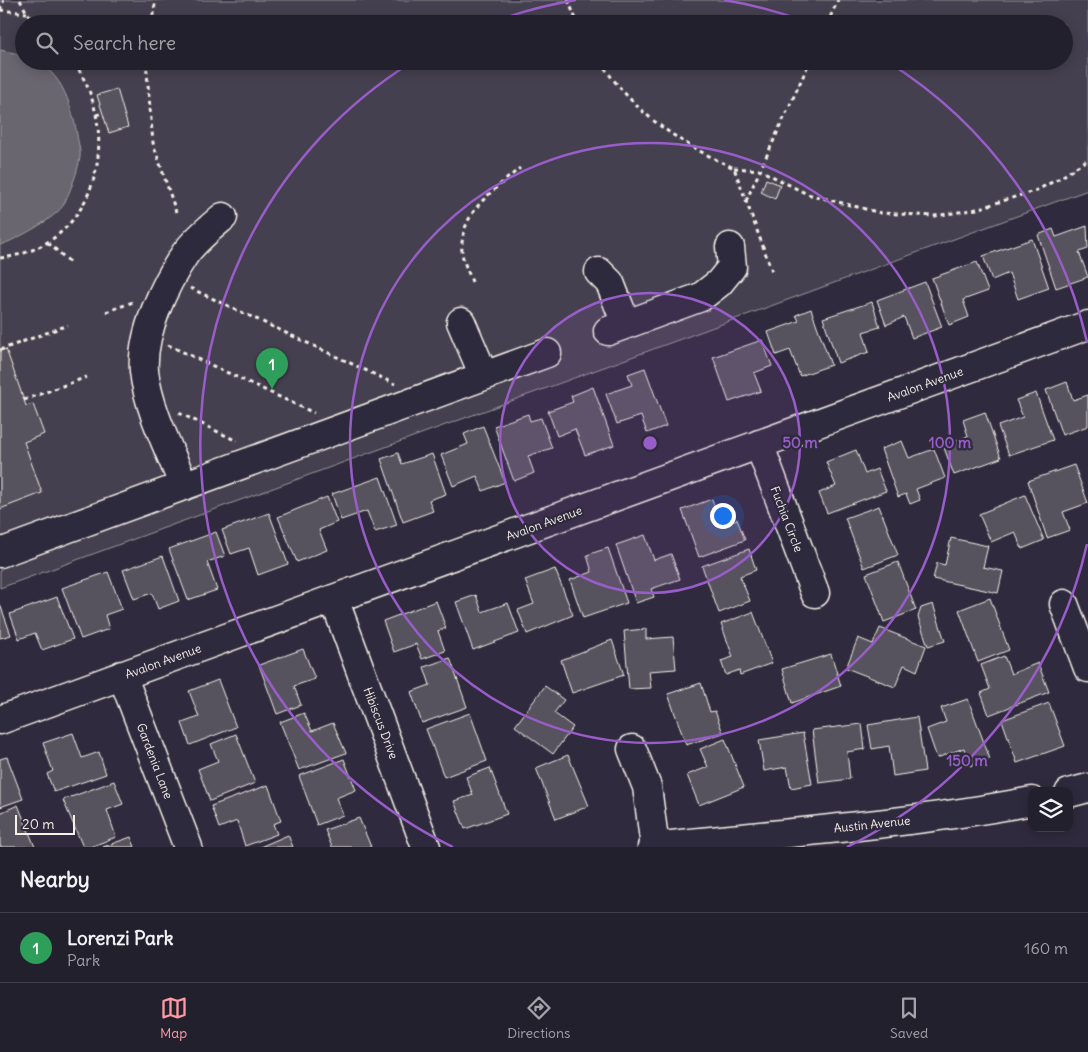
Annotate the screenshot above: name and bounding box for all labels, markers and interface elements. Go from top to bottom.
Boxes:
search box [15,15,1073,70]
icon: search [33,29,61,57]
text: Search here [73,31,176,55]
pin: 1 [256,348,288,389]
street label: Avalon Avenue [885,363,965,405]
text: 50 m [782,433,818,452]
text: 100 m [929,433,971,452]
centre of rings [641,434,659,452]
street label: Fuchia Circle [768,484,806,554]
street label: Avalon Avenue [504,502,584,544]
your location [710,503,736,529]
street label: Avalon Avenue [123,640,203,682]
street label: Hibiscus Drive [360,685,402,761]
street label: Gardenia Lane [134,721,176,801]
text: 150 m [946,751,988,770]
map controls [1028,787,1073,832]
button: layers [1028,787,1073,832]
scale bar [15,812,75,835]
street label: Austin Avenue [833,813,911,835]
text: 20 m [22,815,55,833]
text: Nearby [20,866,90,893]
text: Lorenzi Park [67,926,173,950]
text: 1 [33,938,39,958]
text: 160 m [1024,938,1068,958]
text: Park [67,950,100,970]
tab: Map [160,994,188,1042]
tab: Directions [507,994,570,1042]
tab: Saved [890,994,928,1042]

